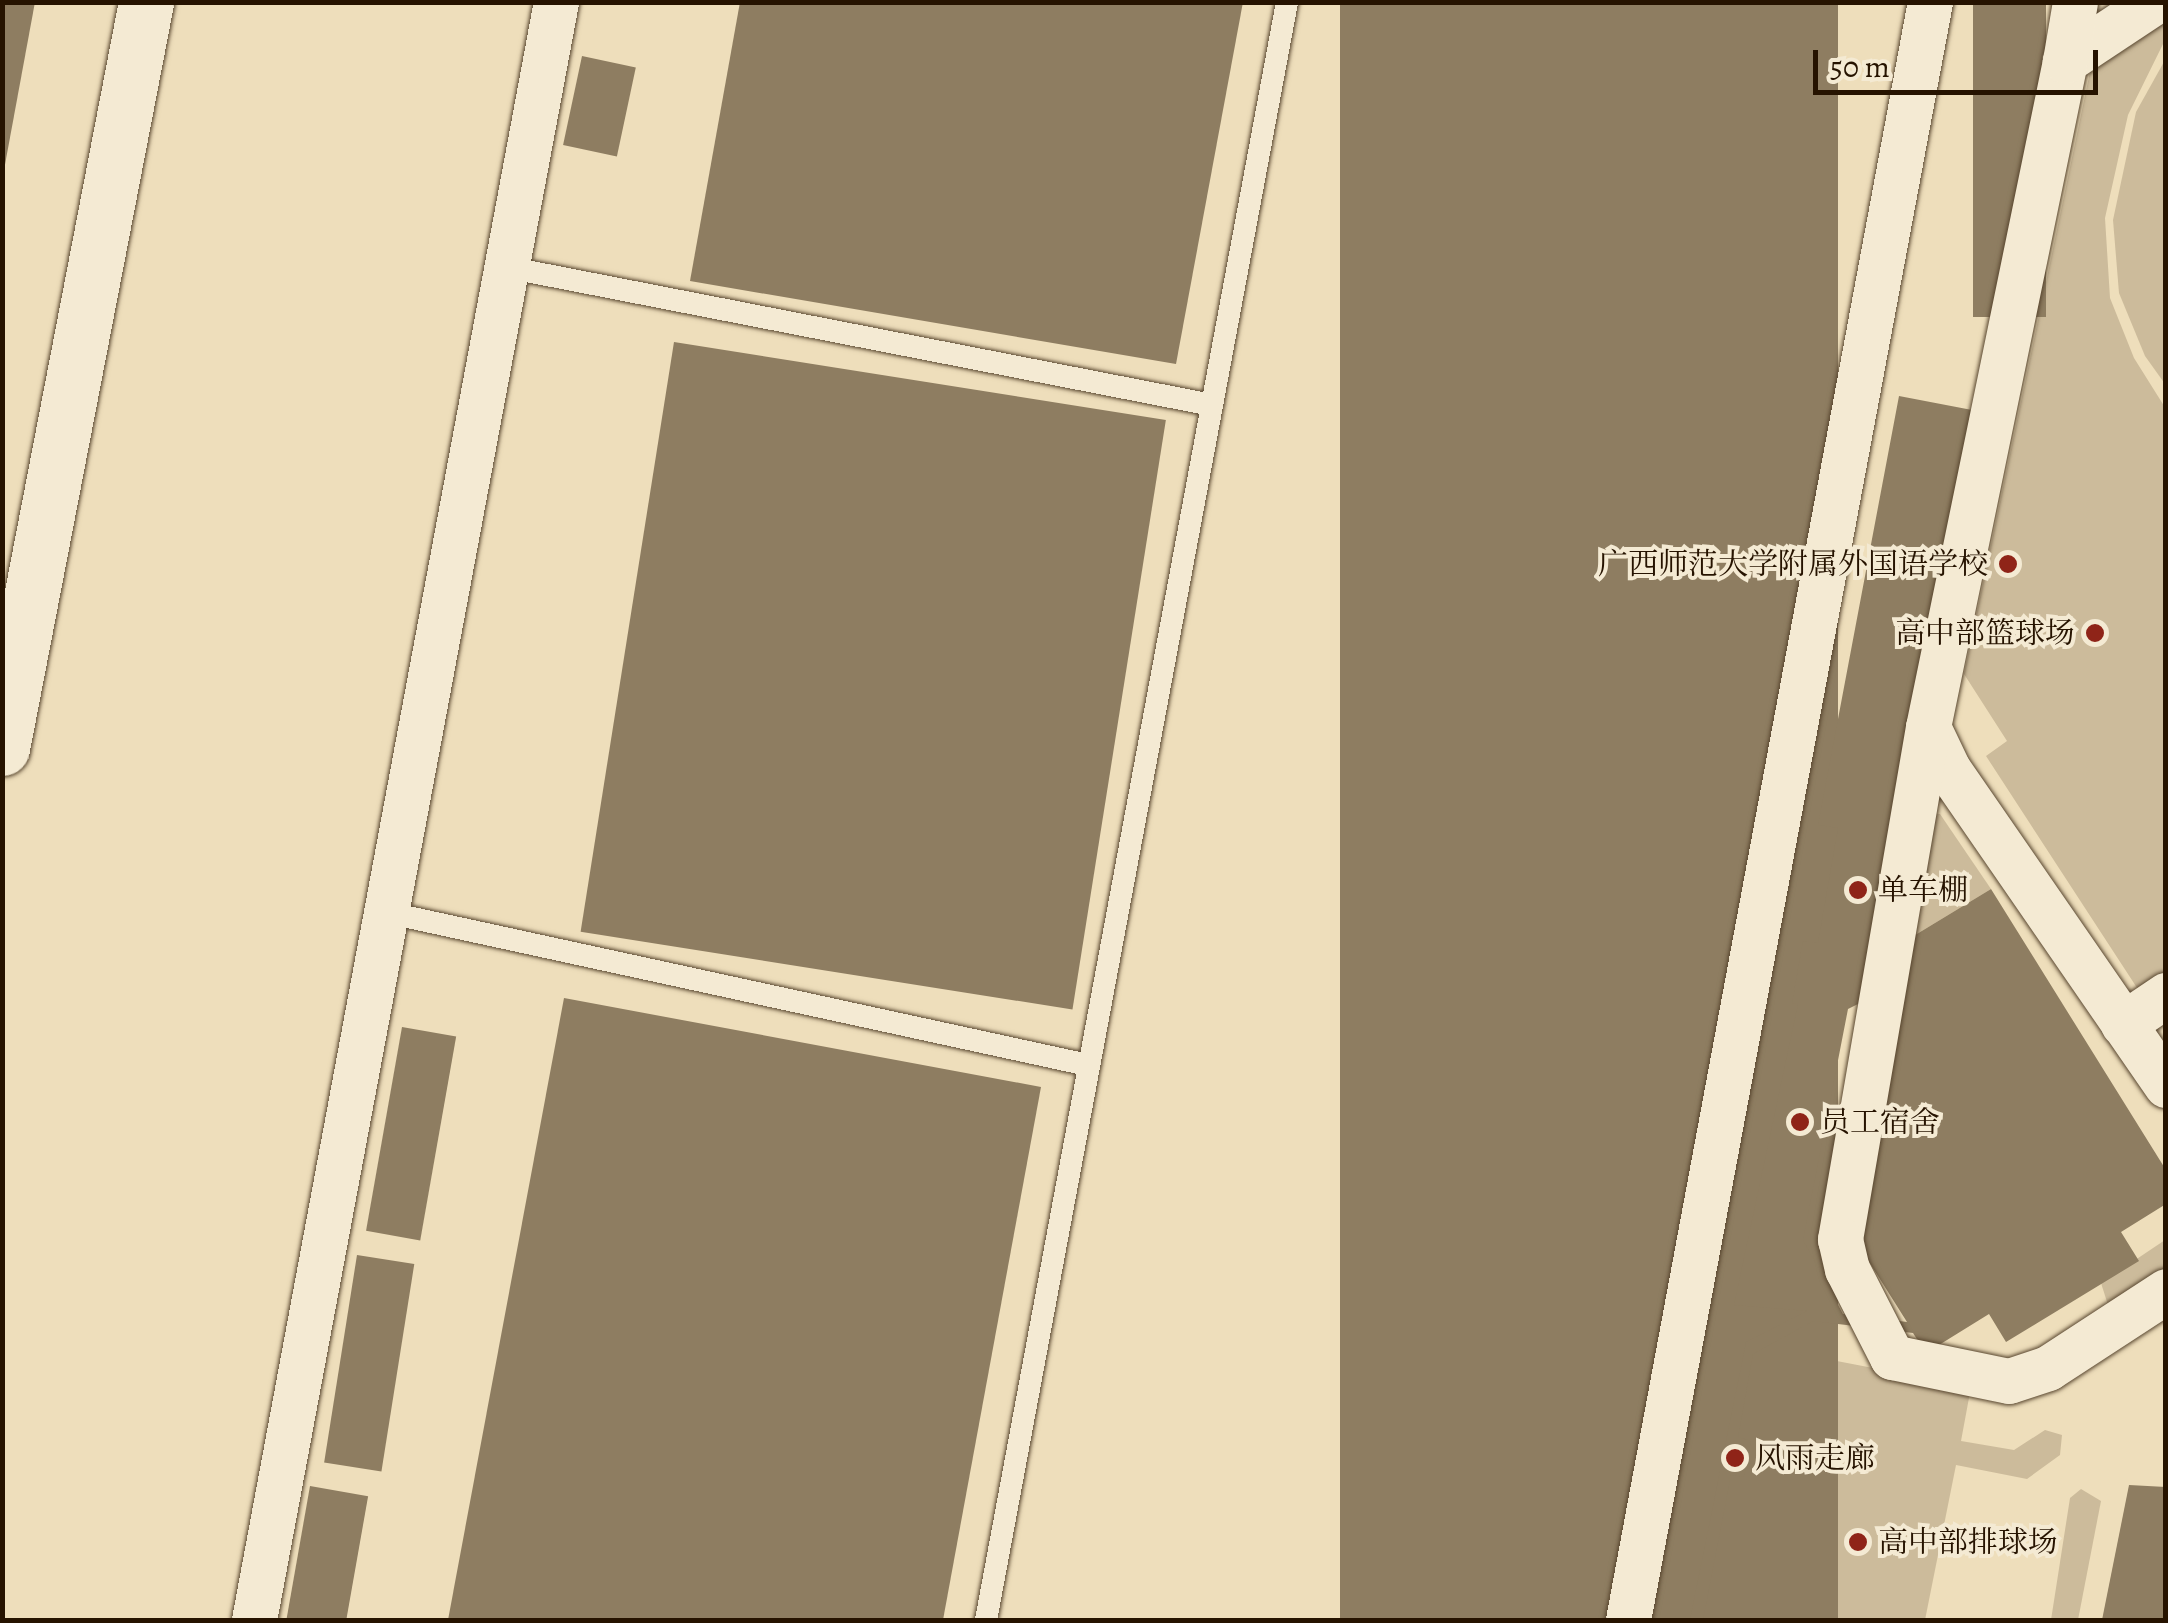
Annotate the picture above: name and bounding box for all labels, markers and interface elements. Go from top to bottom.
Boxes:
scale bar [1818,30,2103,92]
text: 50 m [1830,47,1890,87]
place label: 广西师范大学附属外国语学校 [1598,546,1988,582]
marker: 广西师范大学附属外国语学校 [1997,553,2019,575]
place label: 高中部篮球场 [1895,615,2075,651]
marker: 高中部篮球场 [2084,622,2106,644]
place label: 单车棚 [1878,872,1968,908]
marker: 单车棚 [1847,879,1869,901]
place label: 员工宿舍 [1820,1104,1940,1140]
marker: 员工宿舍 [1789,1111,1811,1133]
place label: 风雨走廊 [1755,1440,1875,1476]
marker: 风雨走廊 [1724,1447,1746,1469]
place label: 高中部排球场 [1878,1524,2058,1560]
marker: 高中部排球场 [1847,1531,1869,1553]

